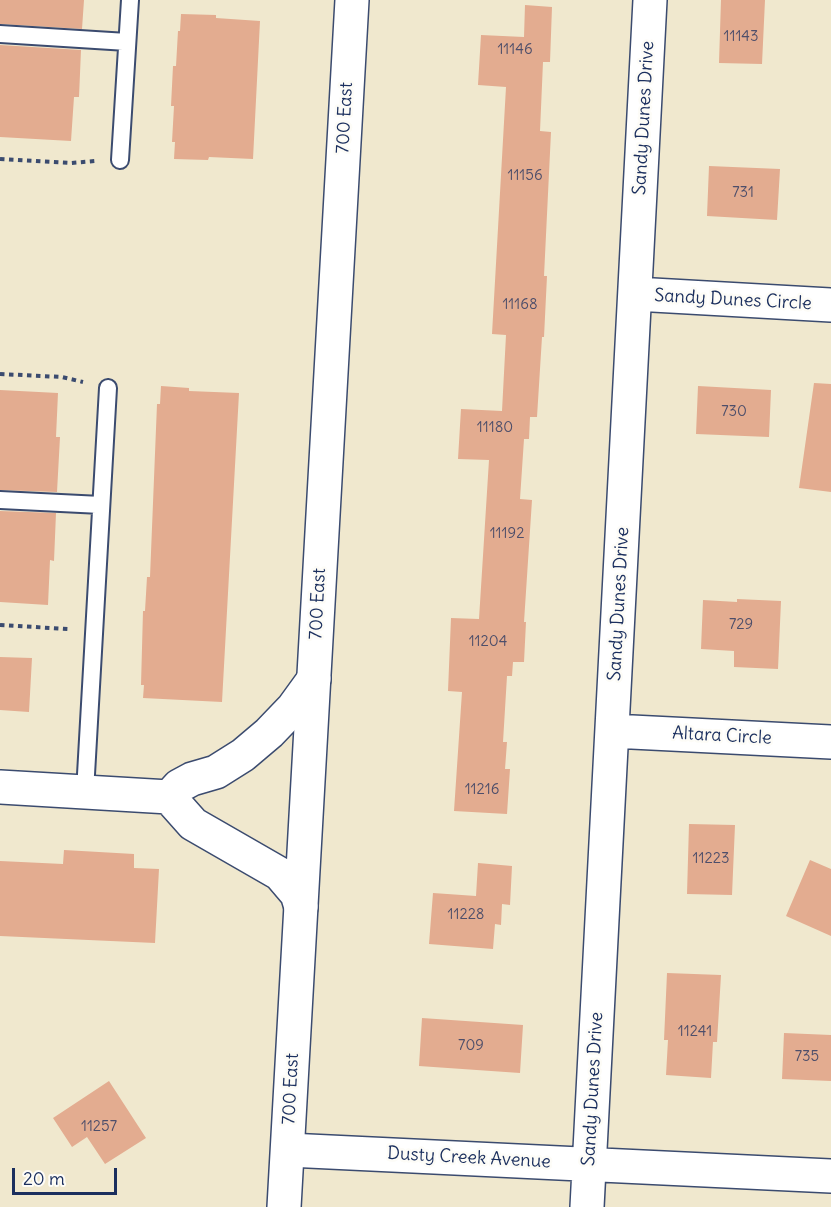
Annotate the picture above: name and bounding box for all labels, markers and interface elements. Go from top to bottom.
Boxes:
house number: 11143 [723,28,759,46]
street label: Sandy Dunes Drive [629,40,659,196]
house number: 11146 [497,41,533,59]
street label: 700 East [332,82,358,154]
house number: 11156 [507,167,543,185]
house number: 731 [732,184,754,202]
street label: Sandy Dunes Circle [654,285,812,315]
house number: 11168 [502,296,538,314]
house number: 730 [721,403,747,421]
house number: 11180 [477,419,513,437]
house number: 11192 [490,525,524,543]
street label: Sandy Dunes Drive [604,526,634,682]
street label: 700 East [305,568,331,640]
house number: 729 [729,616,753,634]
house number: 11204 [469,633,507,651]
street label: Altara Circle [672,723,772,749]
house number: 11216 [465,781,499,799]
house number: 11223 [693,850,729,868]
house number: 11228 [448,906,484,924]
street label: Sandy Dunes Drive [578,1011,608,1167]
house number: 11241 [678,1023,712,1041]
house number: 709 [458,1037,484,1055]
house number: 735 [795,1048,819,1066]
street label: 700 East [278,1053,304,1125]
house number: 11257 [81,1118,117,1136]
street label: Dusty Creek Avenue [387,1143,551,1173]
scale bar [15,1156,120,1194]
text: 20 m [23,1167,65,1190]

